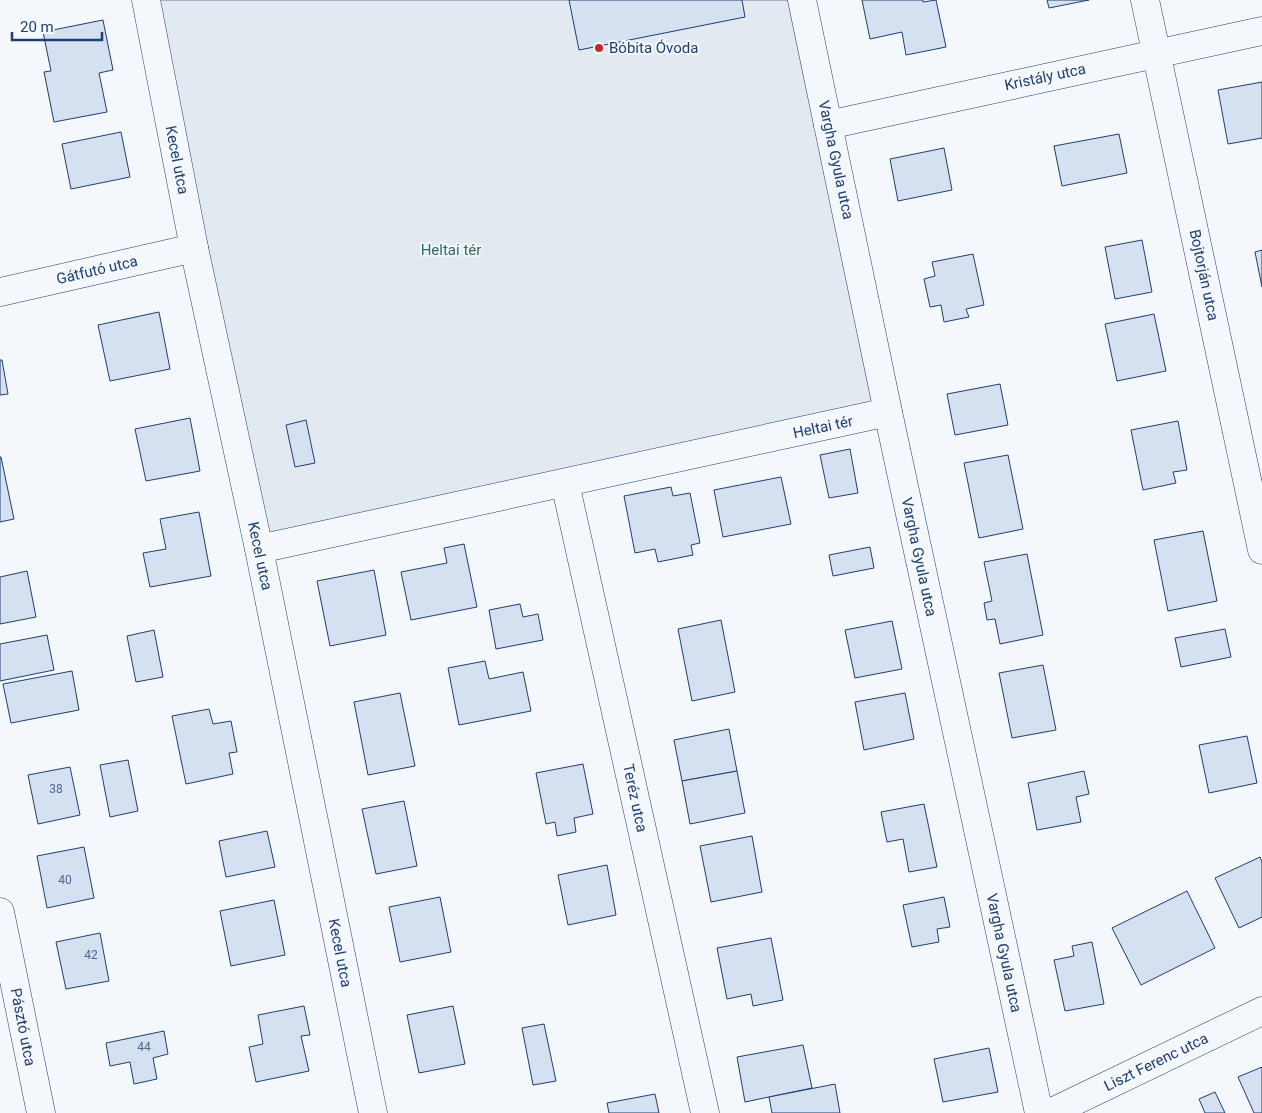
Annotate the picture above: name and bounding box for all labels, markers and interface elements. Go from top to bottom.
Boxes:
scale bar [12,10,102,42]
text: 20 m [20,18,54,36]
place label: Bóbita Óvoda [609,39,698,57]
marker: Bóbita Óvoda [593,42,605,54]
street label: Kristály utca [1003,60,1087,94]
street label: Vargha Gyula utca [815,99,857,221]
street label: Kecel utca [162,124,192,196]
street label: Bojtorján utca [1186,228,1222,322]
park label: Heltai tér [421,241,481,259]
street label: Gátfutó utca [55,252,139,288]
street label: Heltai tér [791,412,855,442]
street label: Vargha Gyula utca [898,496,940,618]
street label: Kecel utca [244,520,276,592]
street label: Teréz utca [619,762,651,834]
house number: 38 [49,782,63,796]
house number: 40 [58,873,72,887]
street label: Vargha Gyula utca [983,892,1025,1014]
street label: Kecel utca [325,917,355,989]
house number: 42 [84,948,98,962]
street label: Pásztó utca [7,987,39,1067]
street label: Liszt Ferenc utca [1101,1029,1211,1095]
house number: 44 [137,1040,151,1054]

